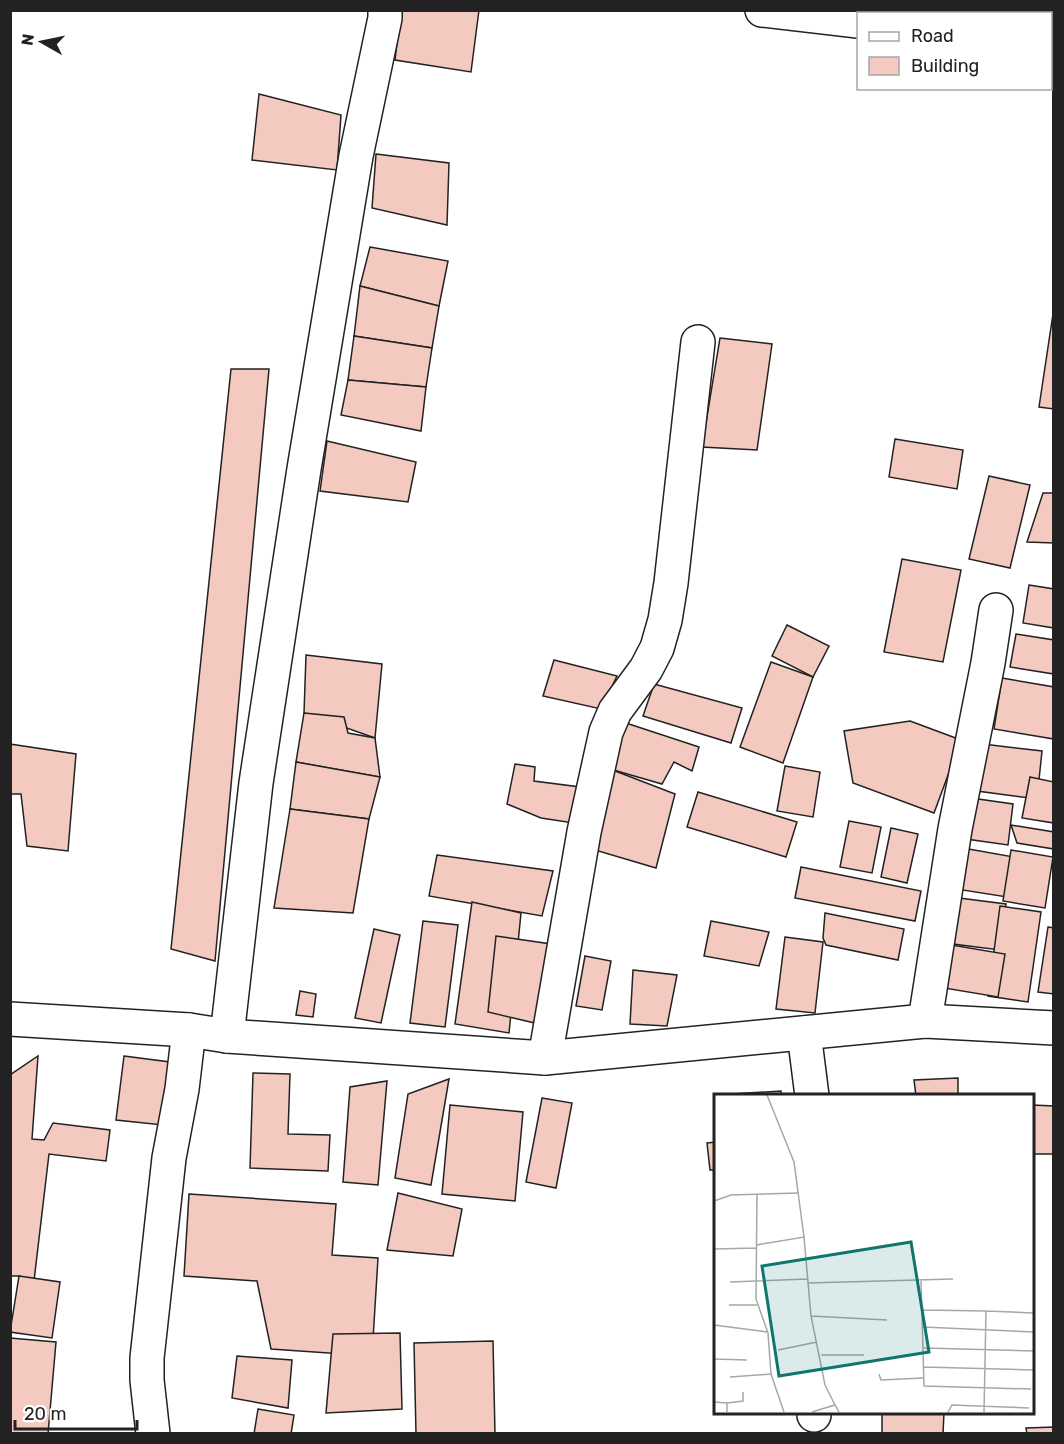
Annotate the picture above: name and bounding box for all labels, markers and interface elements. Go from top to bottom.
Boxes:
north arrow [12,12,72,72]
legend [857,12,1052,90]
text: Road [911,25,954,47]
text: N [17,33,38,47]
text: Building [911,55,979,77]
inset map [714,1094,1034,1414]
scale bar [15,1393,136,1431]
text: 20 m [24,1403,66,1425]

